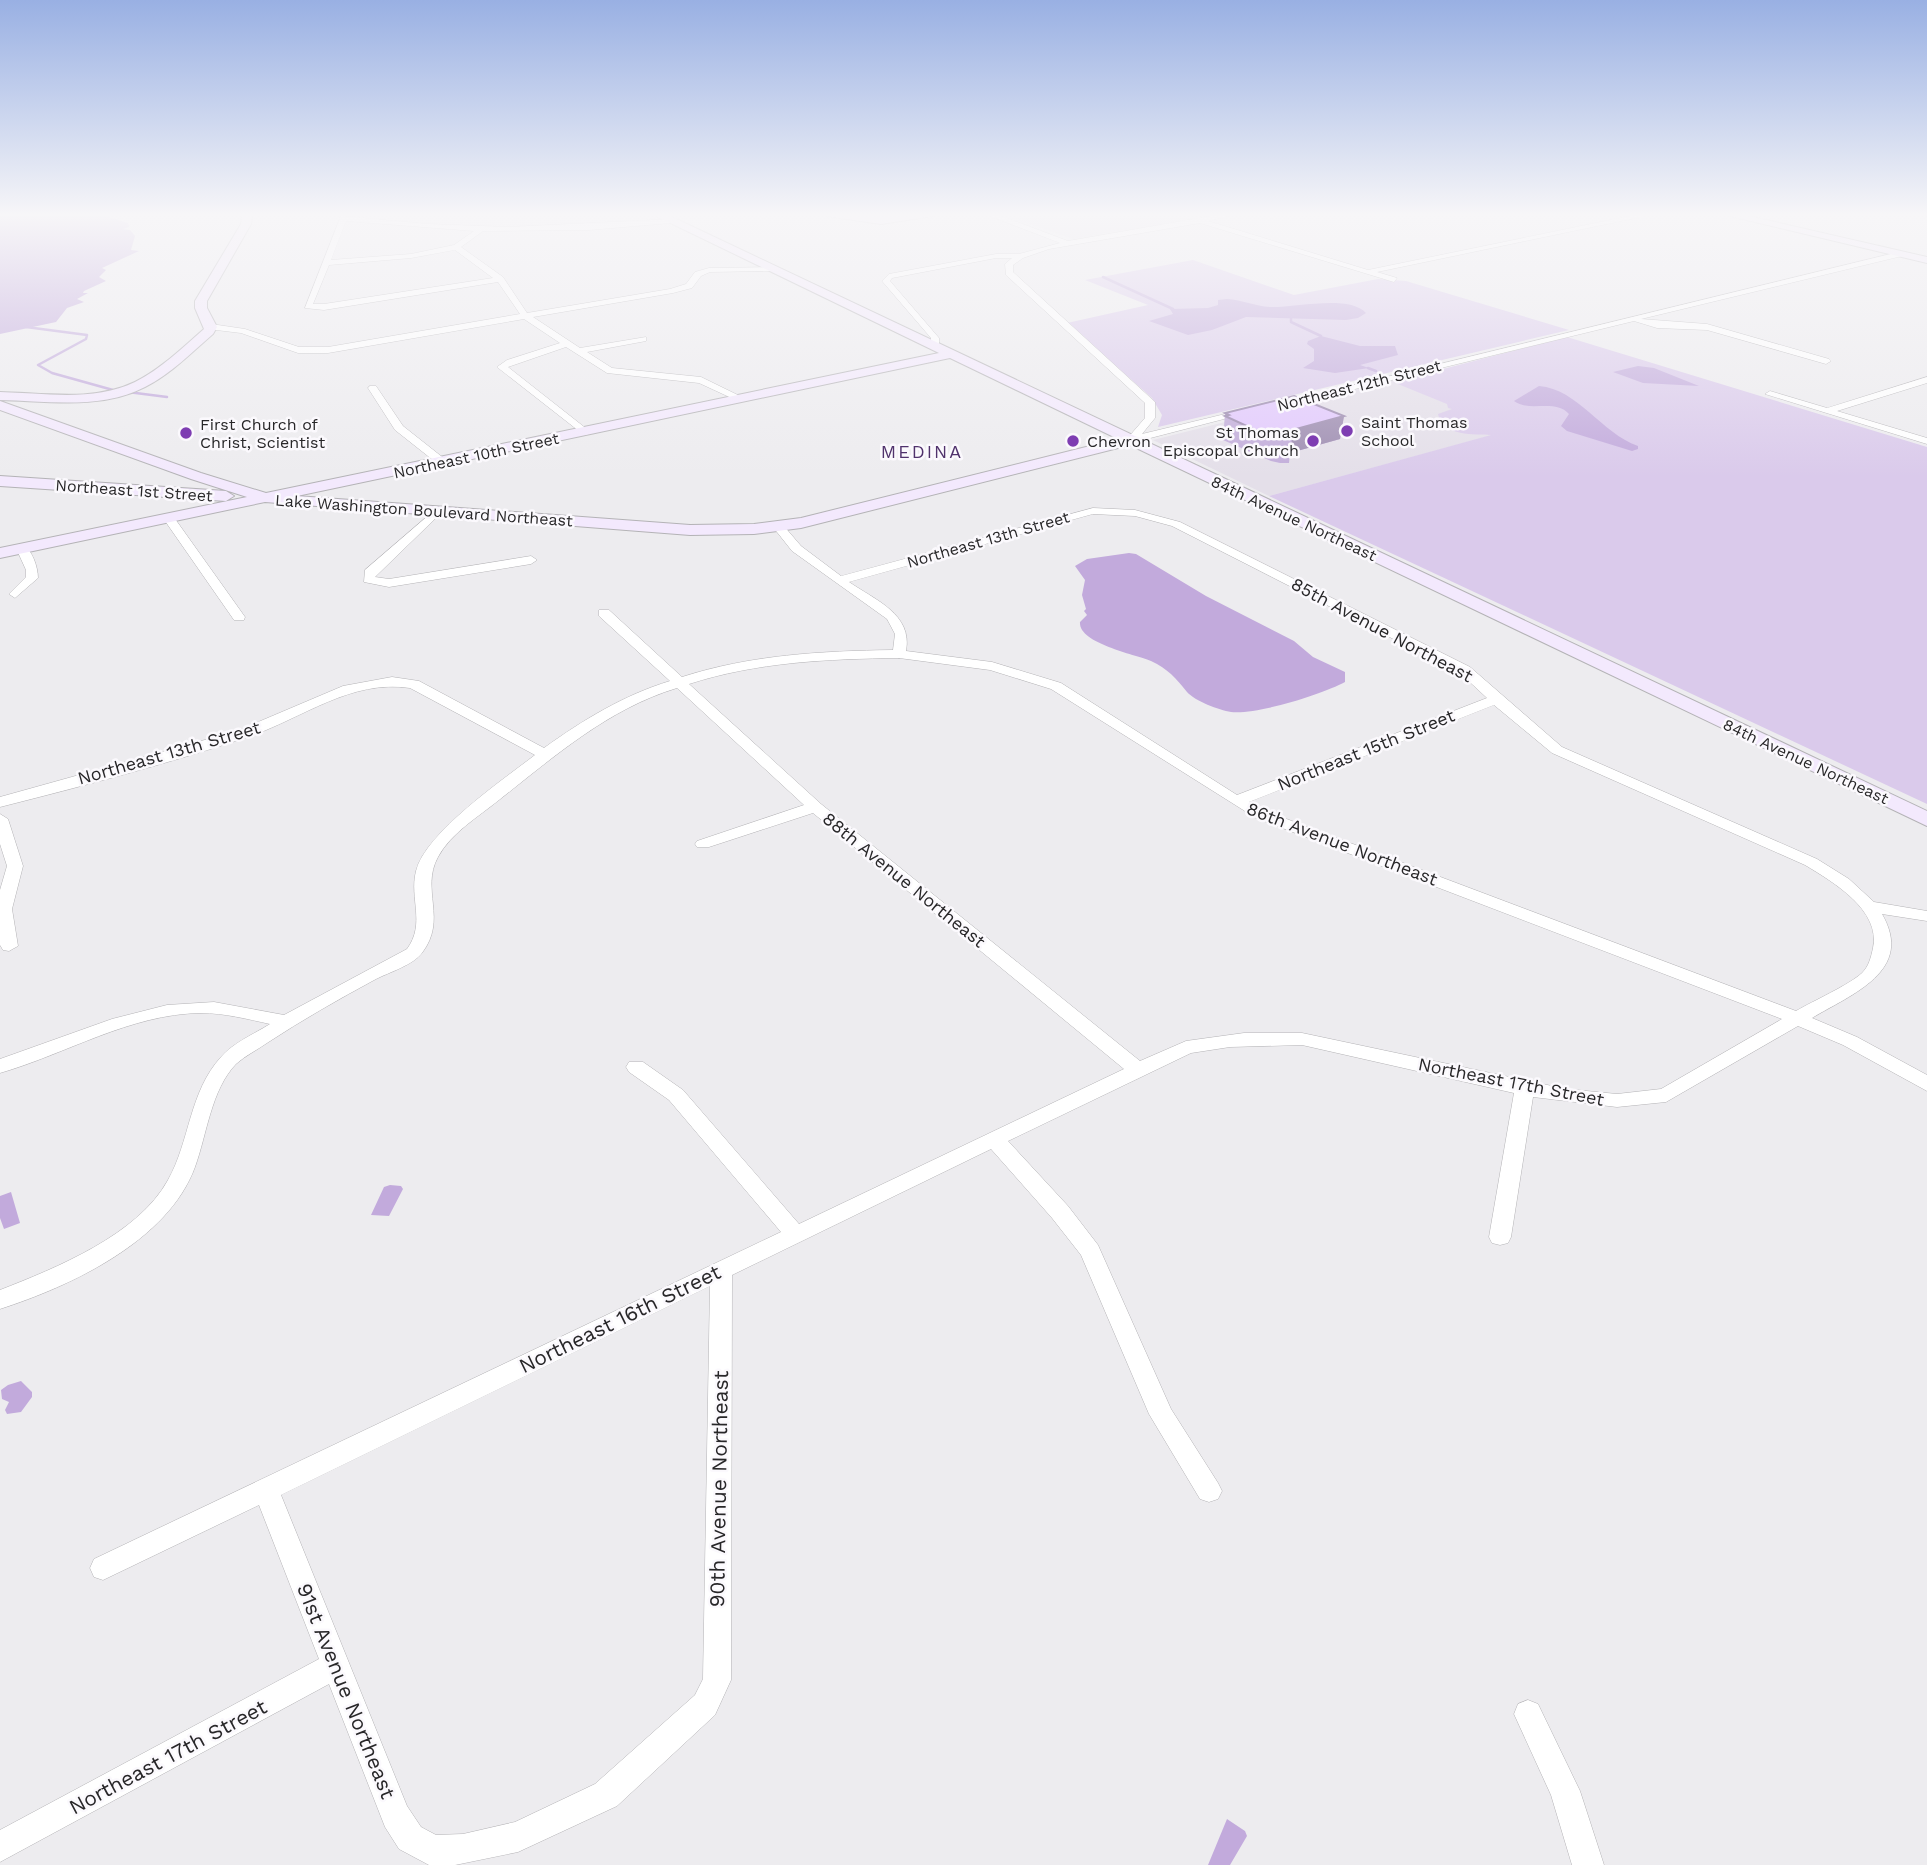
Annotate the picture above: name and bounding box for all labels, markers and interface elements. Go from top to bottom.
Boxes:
street label: Northeast 12th Street [1275,356,1443,415]
place label: Saint Thomas School [1361,413,1468,450]
place label: First Church of Christ, Scientist [200,415,325,452]
place label: St Thomas Episcopal Church [1163,423,1299,460]
marker: Saint Thomas School [1339,423,1355,439]
marker: First Church of Christ, Scientist [178,425,194,441]
street label: Northeast 10th Street [392,429,561,482]
place label: Chevron [1087,432,1151,451]
marker: Chevron [1065,433,1081,449]
marker: St Thomas Episcopal Church [1305,433,1321,449]
district label: MEDINA [881,441,963,462]
street label: 84th Avenue Northeast [1208,472,1380,565]
street label: Northeast 1st Street [55,476,213,505]
street label: Lake Washington Boulevard Northeast [275,491,574,530]
street label: Northeast 13th Street [905,507,1072,572]
street label: 85th Avenue Northeast [1288,573,1477,687]
street label: Northeast 15th Street [1274,704,1458,795]
street label: 84th Avenue Northeast [1720,715,1892,808]
street label: Northeast 13th Street [75,716,263,789]
street label: 86th Avenue Northeast [1244,797,1441,890]
street label: 88th Avenue Northeast [819,808,990,952]
street label: Northeast 17th Street [1416,1053,1606,1110]
street label: Northeast 16th Street [515,1259,725,1378]
street label: 90th Avenue Northeast [704,1370,733,1608]
street label: 91st Avenue Northeast [292,1579,401,1802]
street label: Northeast 17th Street [65,1694,271,1819]

